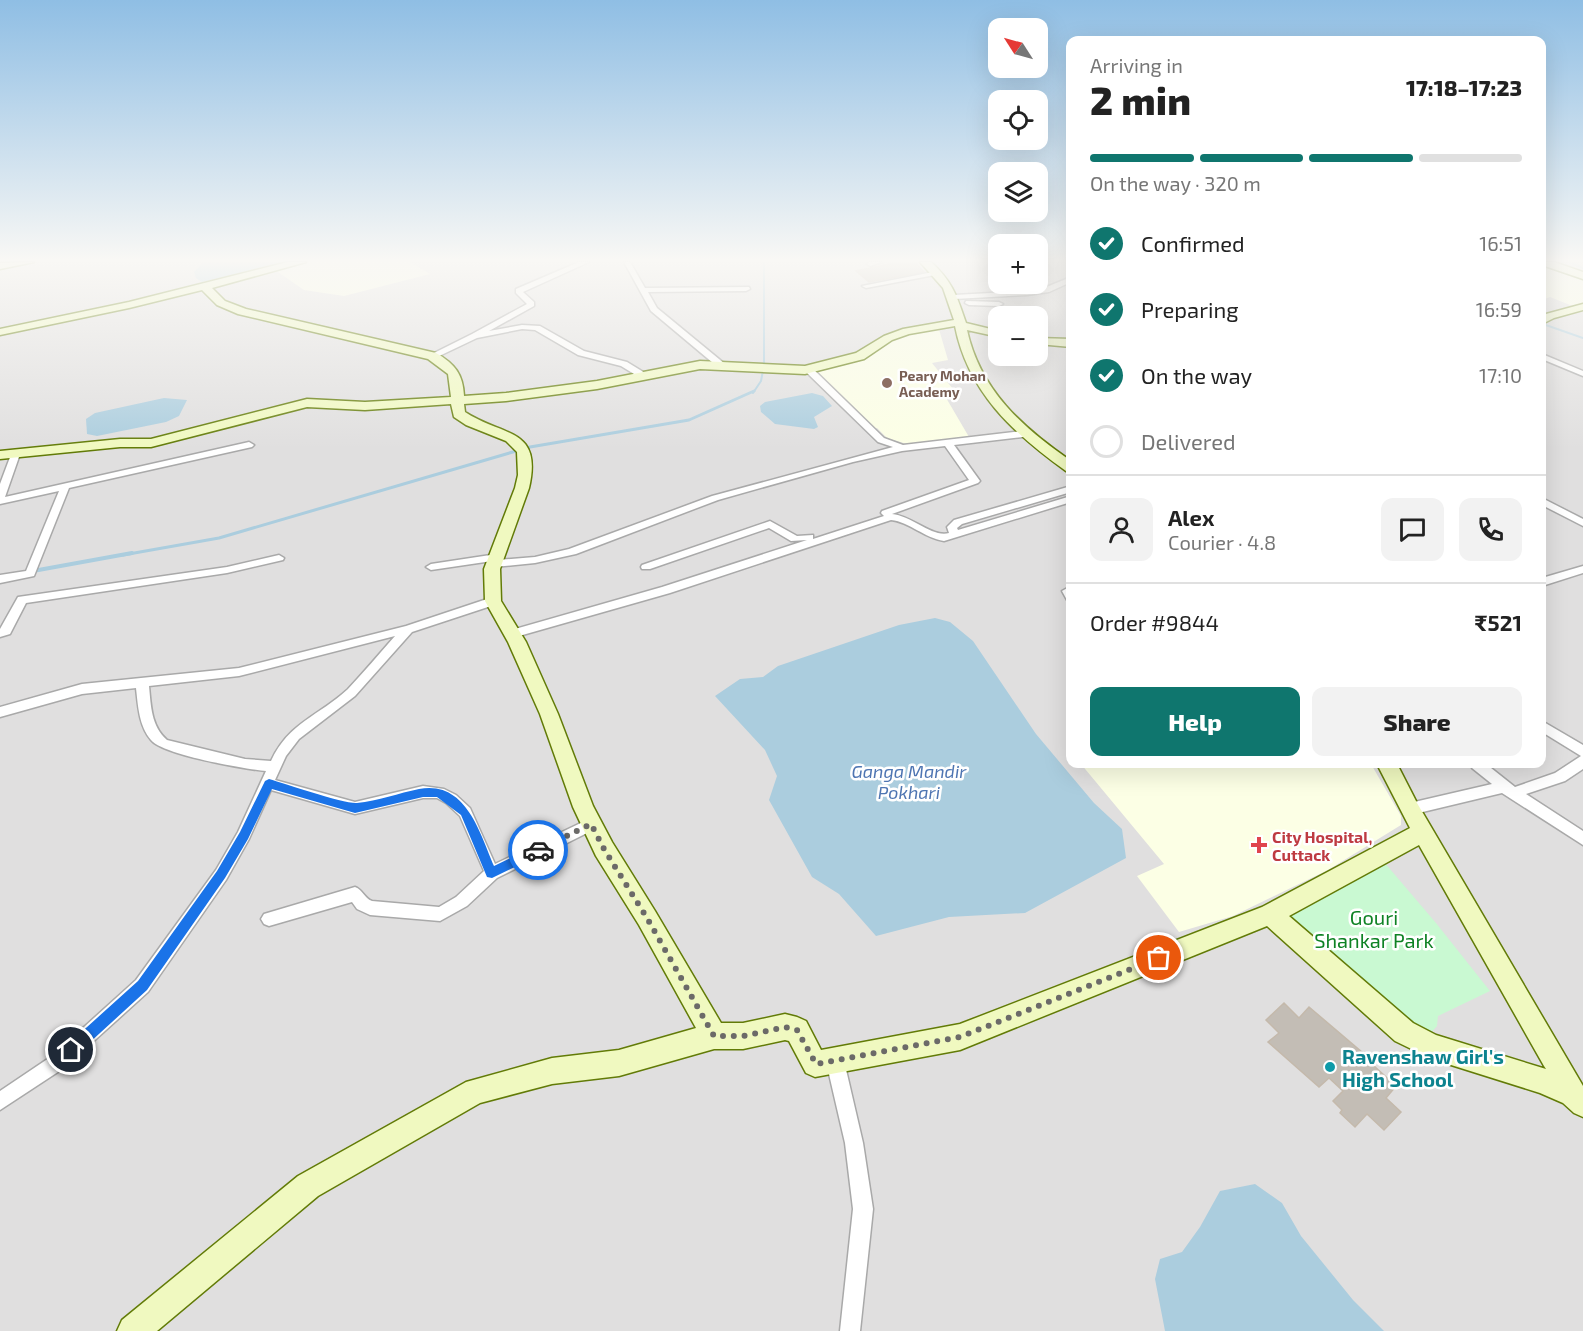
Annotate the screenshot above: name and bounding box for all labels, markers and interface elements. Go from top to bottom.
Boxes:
north arrow [988,18,1048,78]
map controls [988,18,1048,366]
text: Arriving in [1090,53,1183,77]
text: 17:18–17:23 [1406,74,1522,100]
text: 2 min [1090,76,1191,123]
button: locate [988,90,1048,150]
button: layers [988,162,1048,222]
text: On the way · 320 m [1090,171,1261,195]
icon: check [1090,227,1123,260]
text: Confirmed [1141,230,1245,256]
text: 16:51 [1479,231,1522,255]
button: + [988,234,1048,294]
icon: check [1090,293,1123,326]
text: Preparing [1141,296,1239,322]
text: 16:59 [1476,297,1522,321]
button: − [988,306,1048,366]
icon: check [1090,359,1123,392]
text: On the way [1141,362,1252,388]
text: 17:10 [1479,363,1522,387]
place label: Peary Mohan Academy [899,367,986,400]
marker: Peary Mohan Academy [880,376,894,390]
text: Delivered [1141,428,1236,454]
button: person [1090,498,1153,561]
button: chat [1381,498,1444,561]
button: phone [1459,498,1522,561]
text: Alex [1168,504,1214,530]
text: Courier · 4.8 [1168,530,1276,554]
text: Order #9844 [1090,609,1219,635]
text: ₹521 [1475,609,1522,635]
button: Help [1090,687,1300,756]
button: Share [1312,687,1522,756]
water label: Ganga Mandir Pokhari [851,760,967,803]
courier [508,820,568,880]
place label: City Hospital, Cuttack [1272,827,1372,864]
icon: car [522,834,555,867]
marker: City Hospital, Cuttack [1250,836,1268,854]
park label: Gouri Shankar Park [1314,905,1434,952]
pin [1133,932,1184,983]
icon: bag [1142,941,1175,974]
pin [45,1024,96,1075]
icon: home [54,1033,87,1066]
place label: Ravenshaw Girl's High School [1342,1044,1504,1091]
marker: Ravenshaw Girl's High School [1323,1060,1337,1074]

